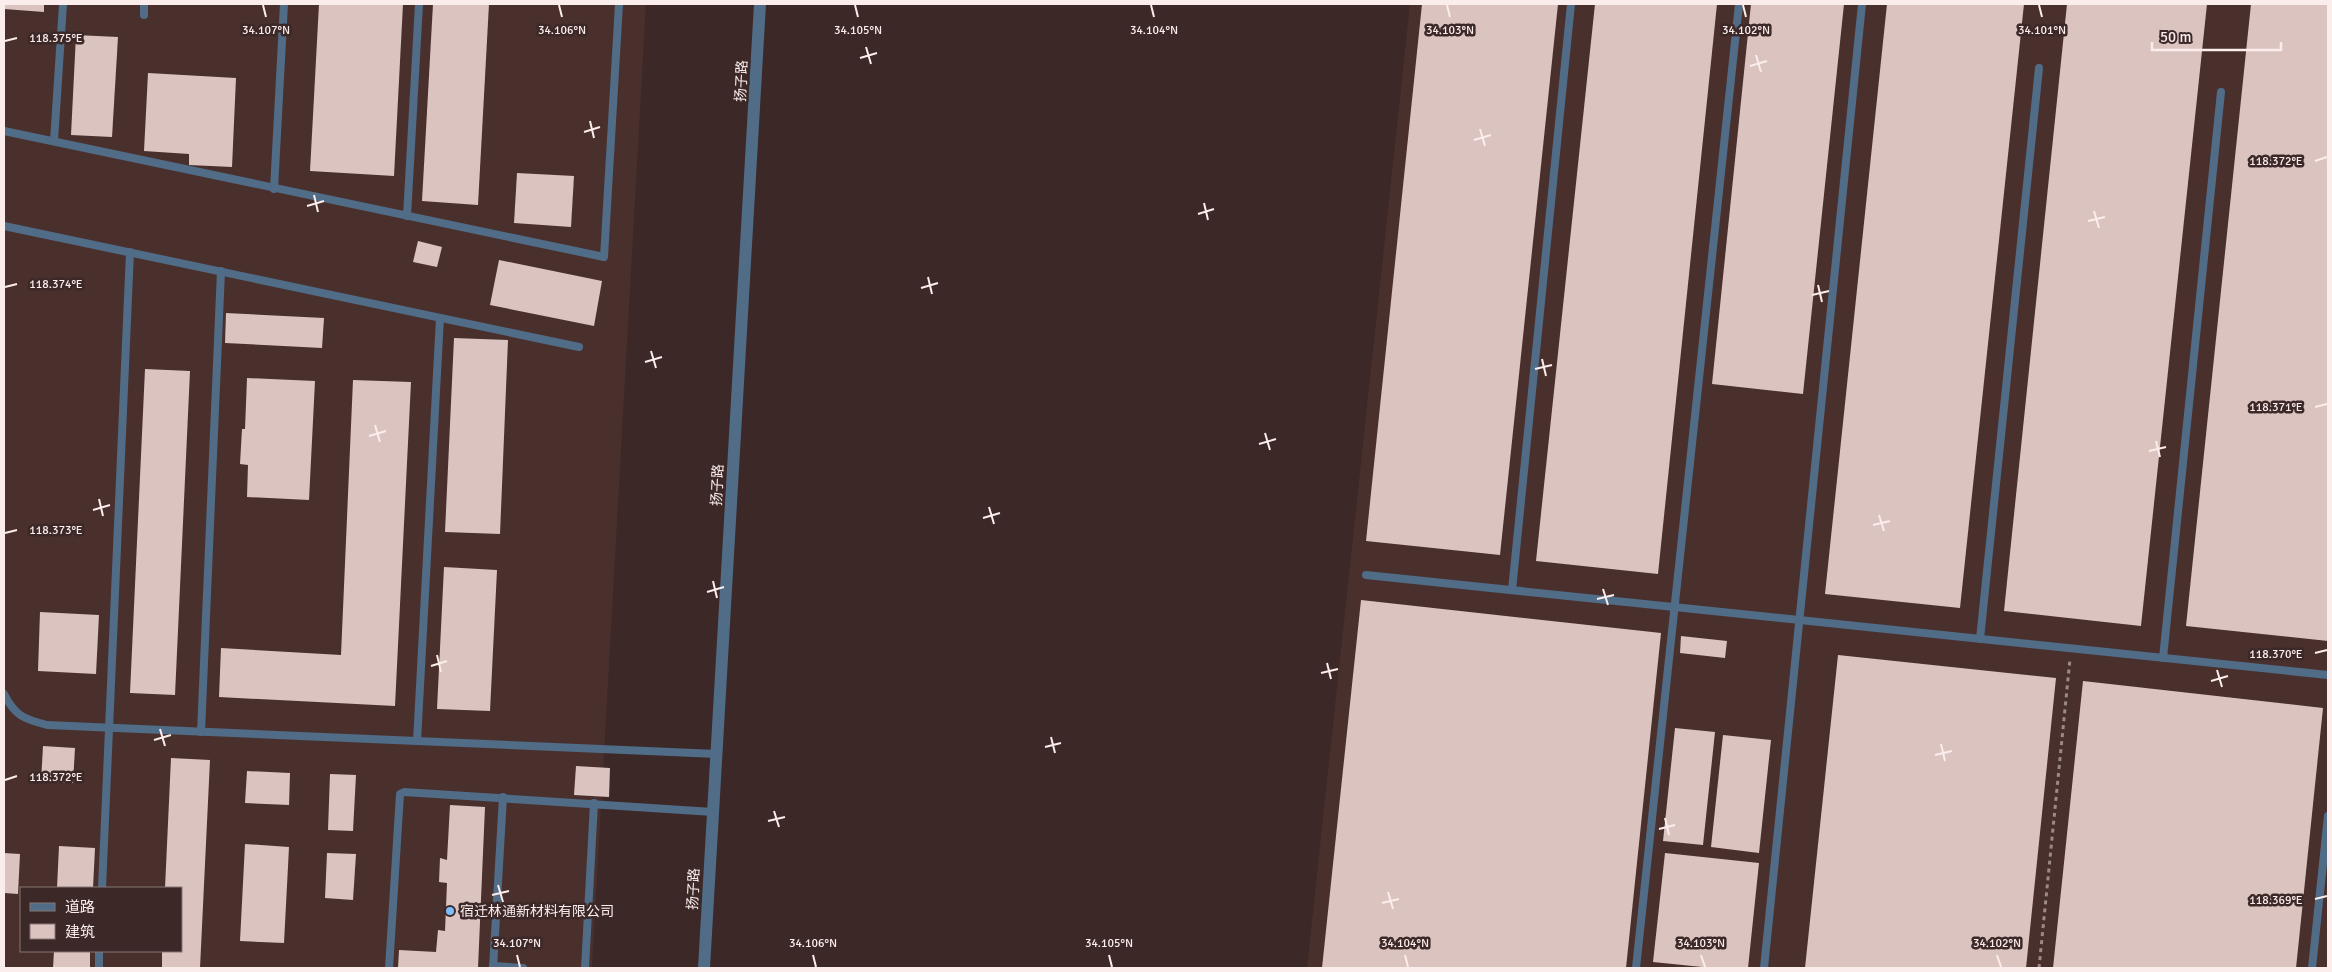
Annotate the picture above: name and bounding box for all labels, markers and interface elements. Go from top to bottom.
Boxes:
scale bar [2152,20,2281,52]
text: 34.107°N [242,23,290,38]
text: 34.106°N [538,23,586,38]
text: 34.105°N [834,23,882,38]
text: 34.104°N [1130,23,1178,38]
text: 34.103°N [1426,23,1474,38]
text: 34.102°N [1722,23,1770,38]
text: 34.101°N [2018,23,2066,38]
text: 50 m [2160,28,2191,46]
text: 118.375°E [29,31,83,46]
street label: 扬子路 [732,60,751,102]
text: 118.372°E [2249,154,2303,169]
text: 118.374°E [29,277,83,292]
text: 118.371°E [2249,400,2303,415]
street label: 扬子路 [708,464,727,506]
text: 118.373°E [29,523,83,538]
text: 118.370°E [2249,647,2303,662]
text: 118.372°E [29,770,83,785]
street label: 扬子路 [684,868,703,910]
legend [20,887,182,952]
text: 118.369°E [2249,893,2303,908]
text: 道路 [65,898,95,916]
place label: 宿迁林通新材料有限公司 [460,903,614,920]
marker: 宿迁林通新材料有限公司 [444,905,456,917]
text: 建筑 [65,923,95,941]
text: 34.107°N [493,936,541,951]
text: 34.106°N [789,936,837,951]
text: 34.105°N [1085,936,1133,951]
text: 34.104°N [1381,936,1429,951]
text: 34.103°N [1677,936,1725,951]
text: 34.102°N [1973,936,2021,951]

